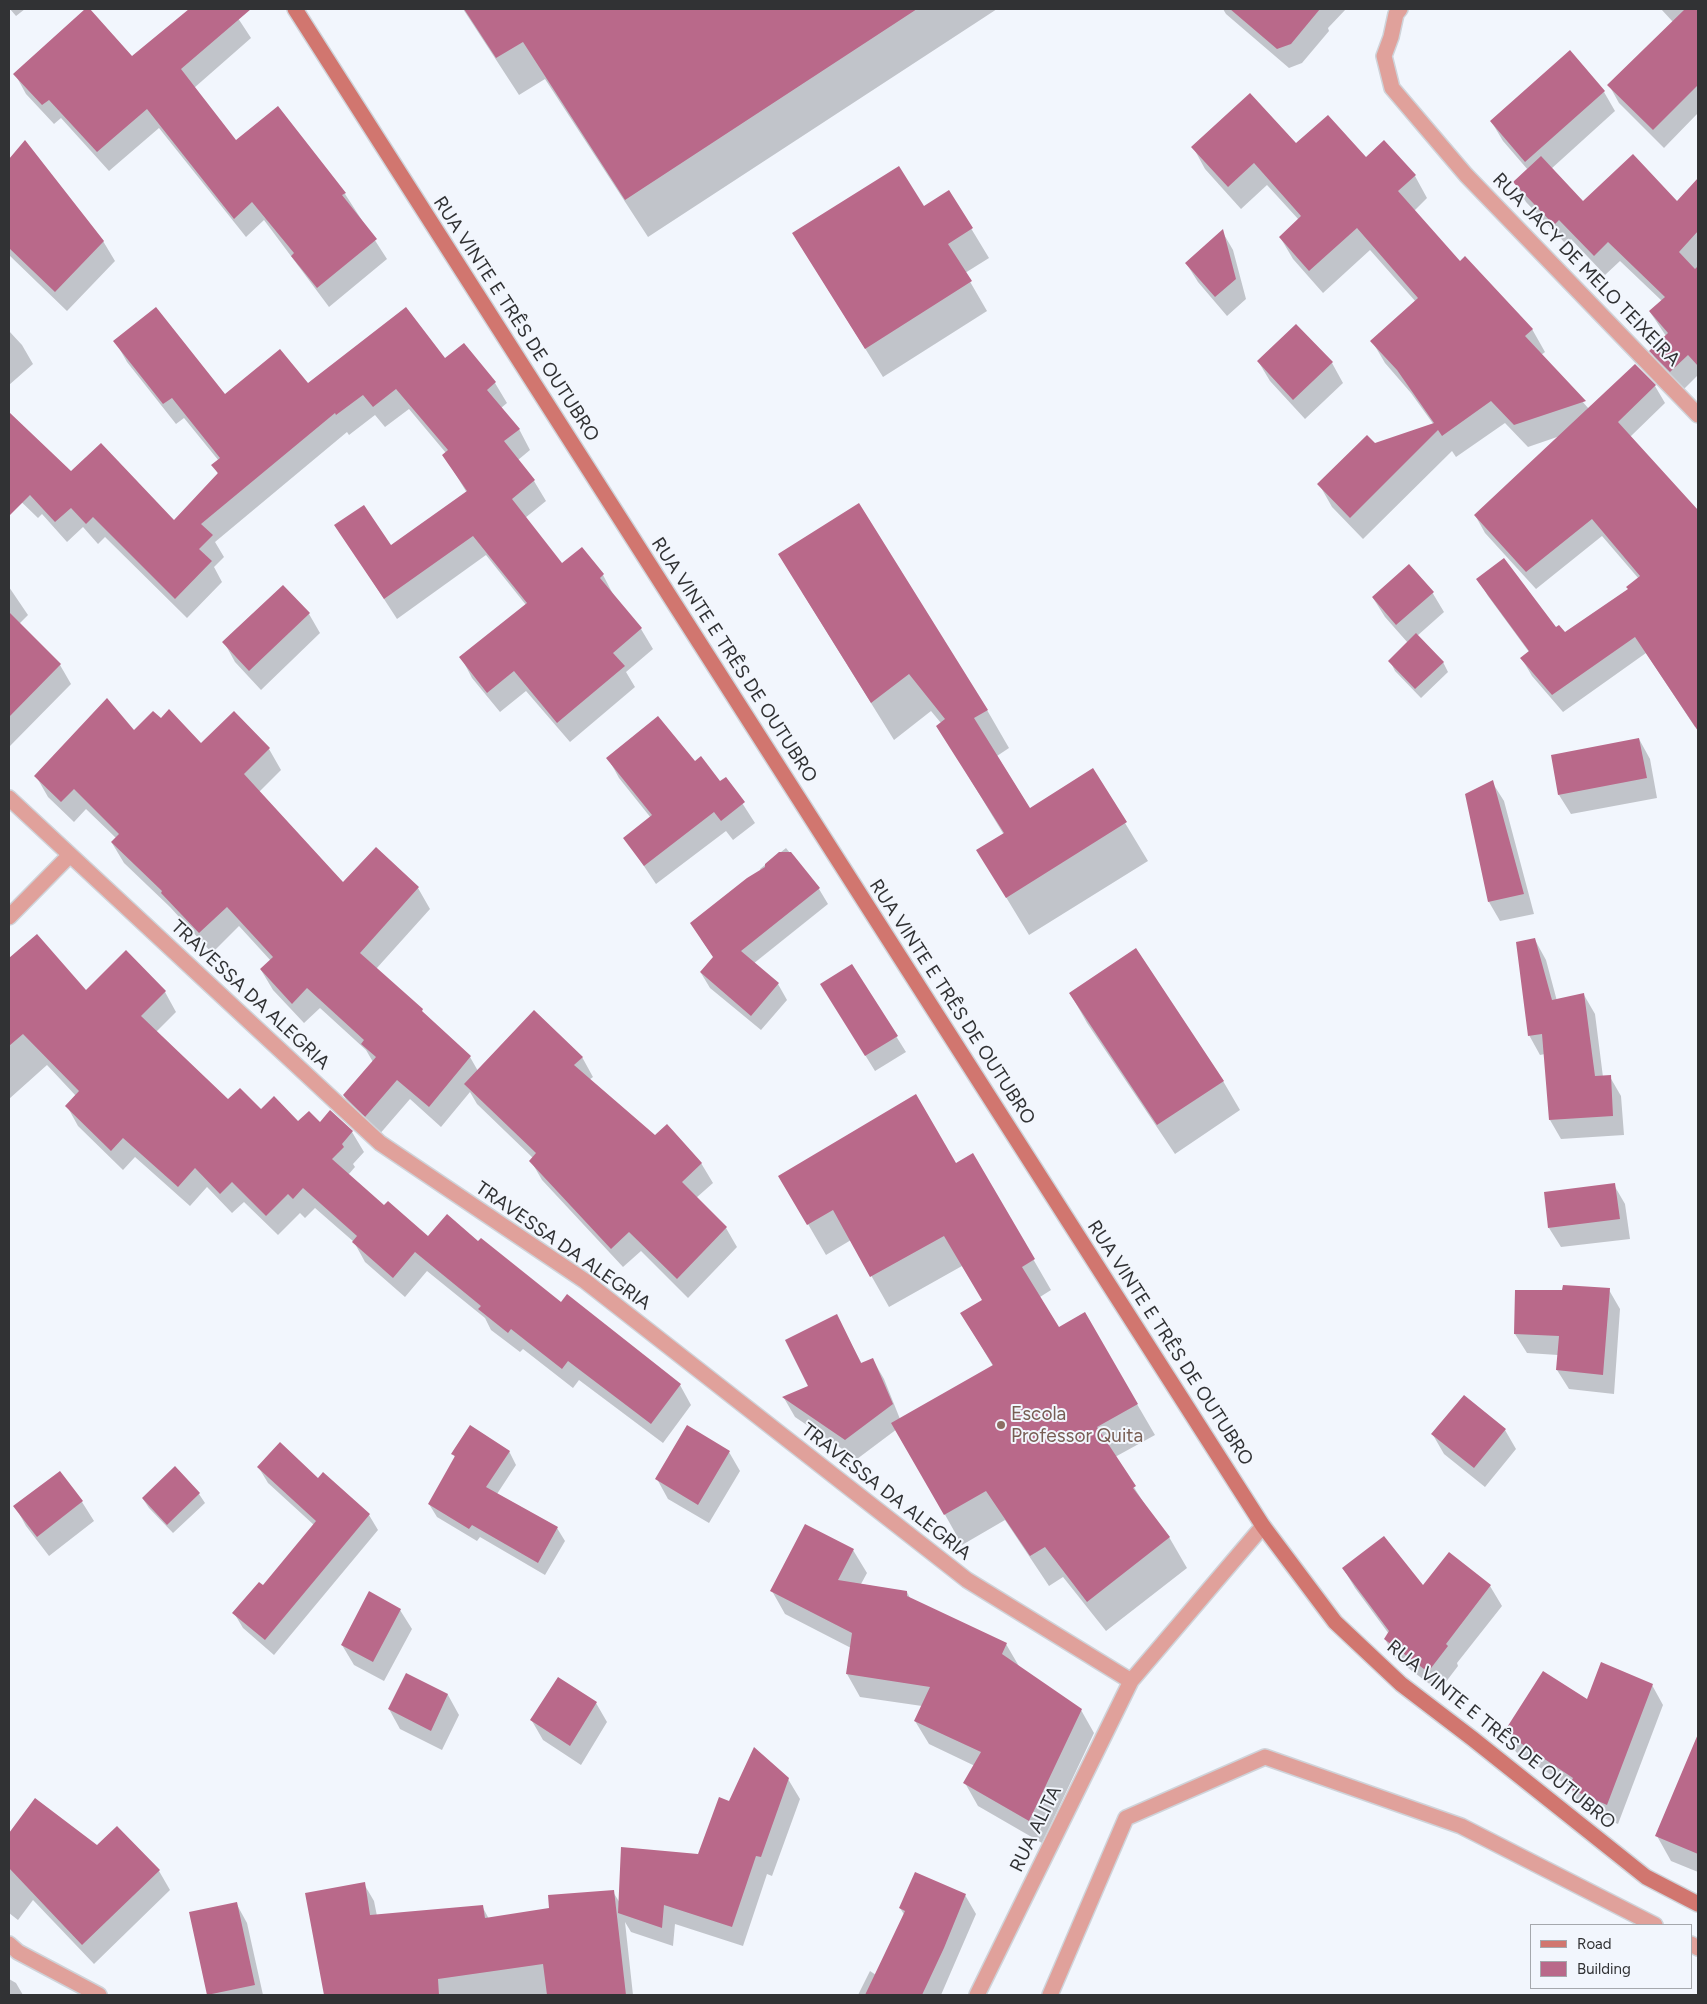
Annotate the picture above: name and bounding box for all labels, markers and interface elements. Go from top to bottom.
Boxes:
street label: RUA JACY DE MELO TEIXEIRA [1487,169,1685,371]
street label: RUA VINTE E TRÊS DE OUTUBRO [428,192,604,446]
street label: RUA VINTE E TRÊS DE OUTUBRO [646,533,822,787]
street label: RUA VINTE E TRÊS DE OUTUBRO [864,875,1040,1129]
street label: TRAVESSA DA ALEGRIA [166,915,334,1075]
street label: TRAVESSA DA ALEGRIA [471,1177,655,1315]
street label: RUA VINTE E TRÊS DE OUTUBRO [1082,1216,1258,1470]
place label: Escola Professor Quita [1011,1403,1143,1447]
street label: TRAVESSA DA ALEGRIA [797,1419,975,1565]
marker: Escola Professor Quita [995,1419,1007,1431]
street label: RUA VINTE E TRÊS DE OUTUBRO [1382,1636,1620,1834]
street label: RUA ALITA [1005,1782,1067,1876]
legend [1530,1924,1692,1989]
text: Road [1577,1935,1612,1953]
text: Building [1577,1960,1631,1978]

